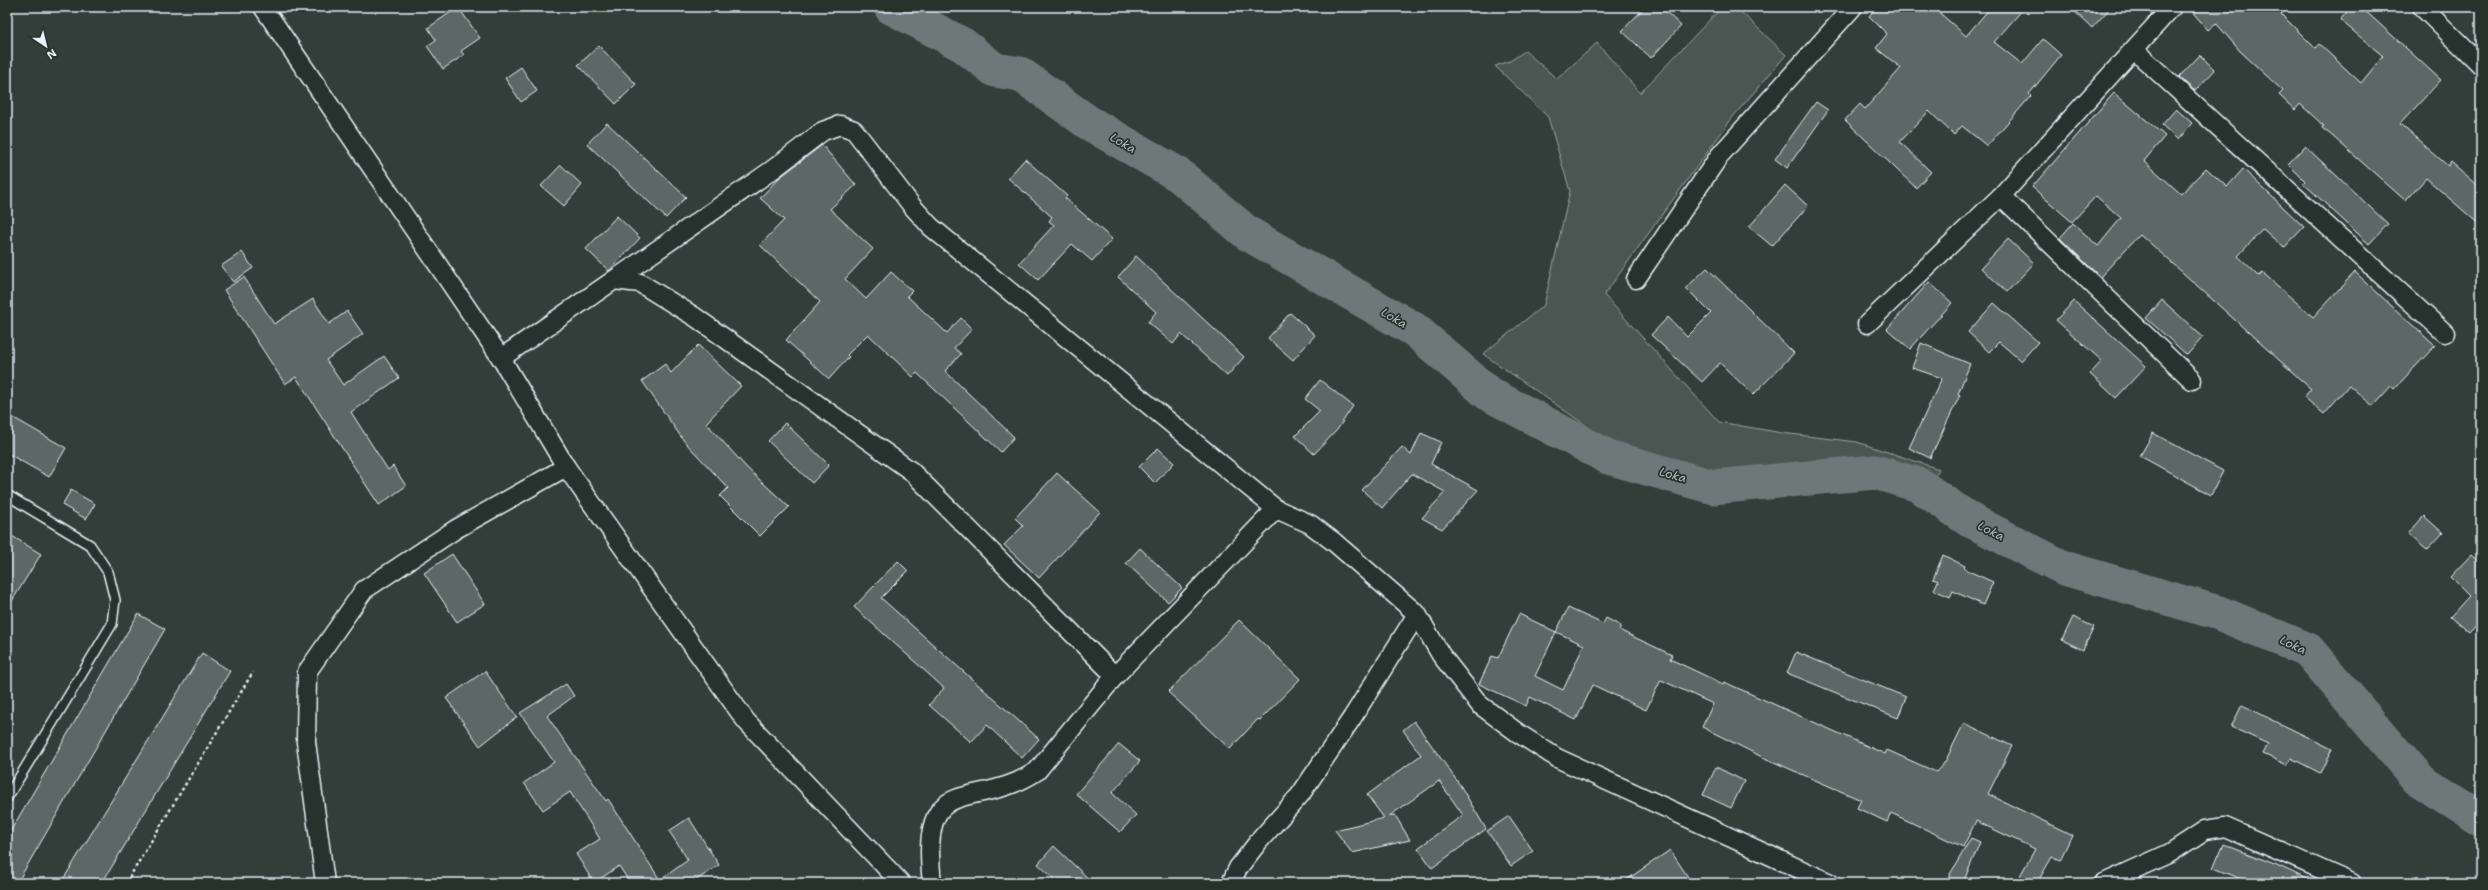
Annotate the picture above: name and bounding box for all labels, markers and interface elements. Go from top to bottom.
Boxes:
north arrow [26,26,66,66]
text: N [43,45,59,63]
water label: Loka [1107,129,1139,157]
water label: Loka [1378,304,1410,332]
water label: Loka [1657,463,1689,487]
water label: Loka [1975,518,2007,544]
water label: Loka [2277,632,2309,658]

